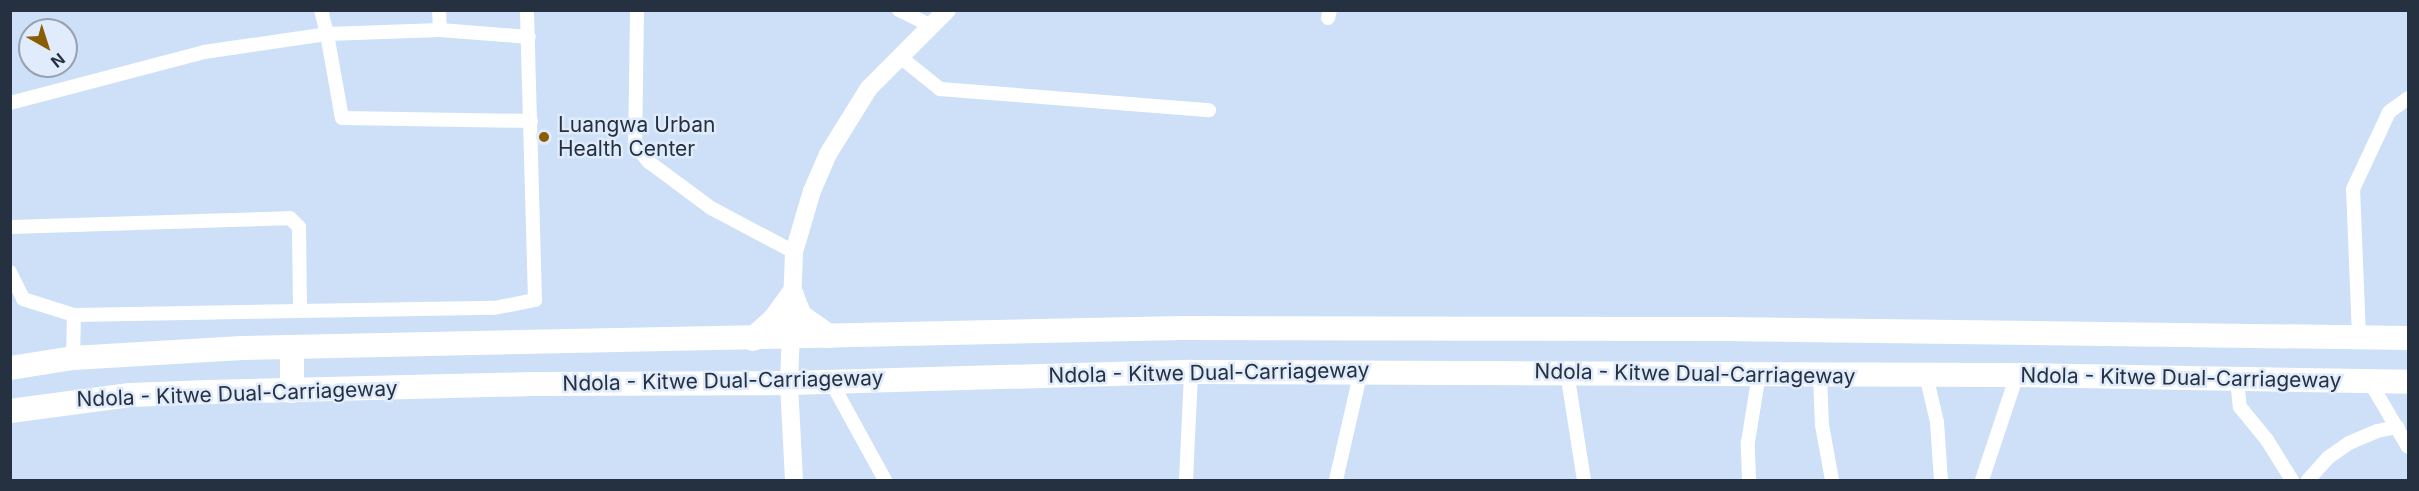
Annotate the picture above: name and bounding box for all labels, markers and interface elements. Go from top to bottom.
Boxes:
north arrow [18,18,78,78]
text: N [47,49,69,72]
place label: Luangwa Urban Health Center [558,112,715,162]
marker: Luangwa Urban Health Center [535,128,553,146]
street label: Ndola - Kitwe Dual-Carriageway [1048,358,1370,388]
street label: Ndola - Kitwe Dual-Carriageway [1534,359,1856,389]
street label: Ndola - Kitwe Dual-Carriageway [2020,363,2342,393]
street label: Ndola - Kitwe Dual-Carriageway [562,366,884,396]
street label: Ndola - Kitwe Dual-Carriageway [76,376,398,412]

